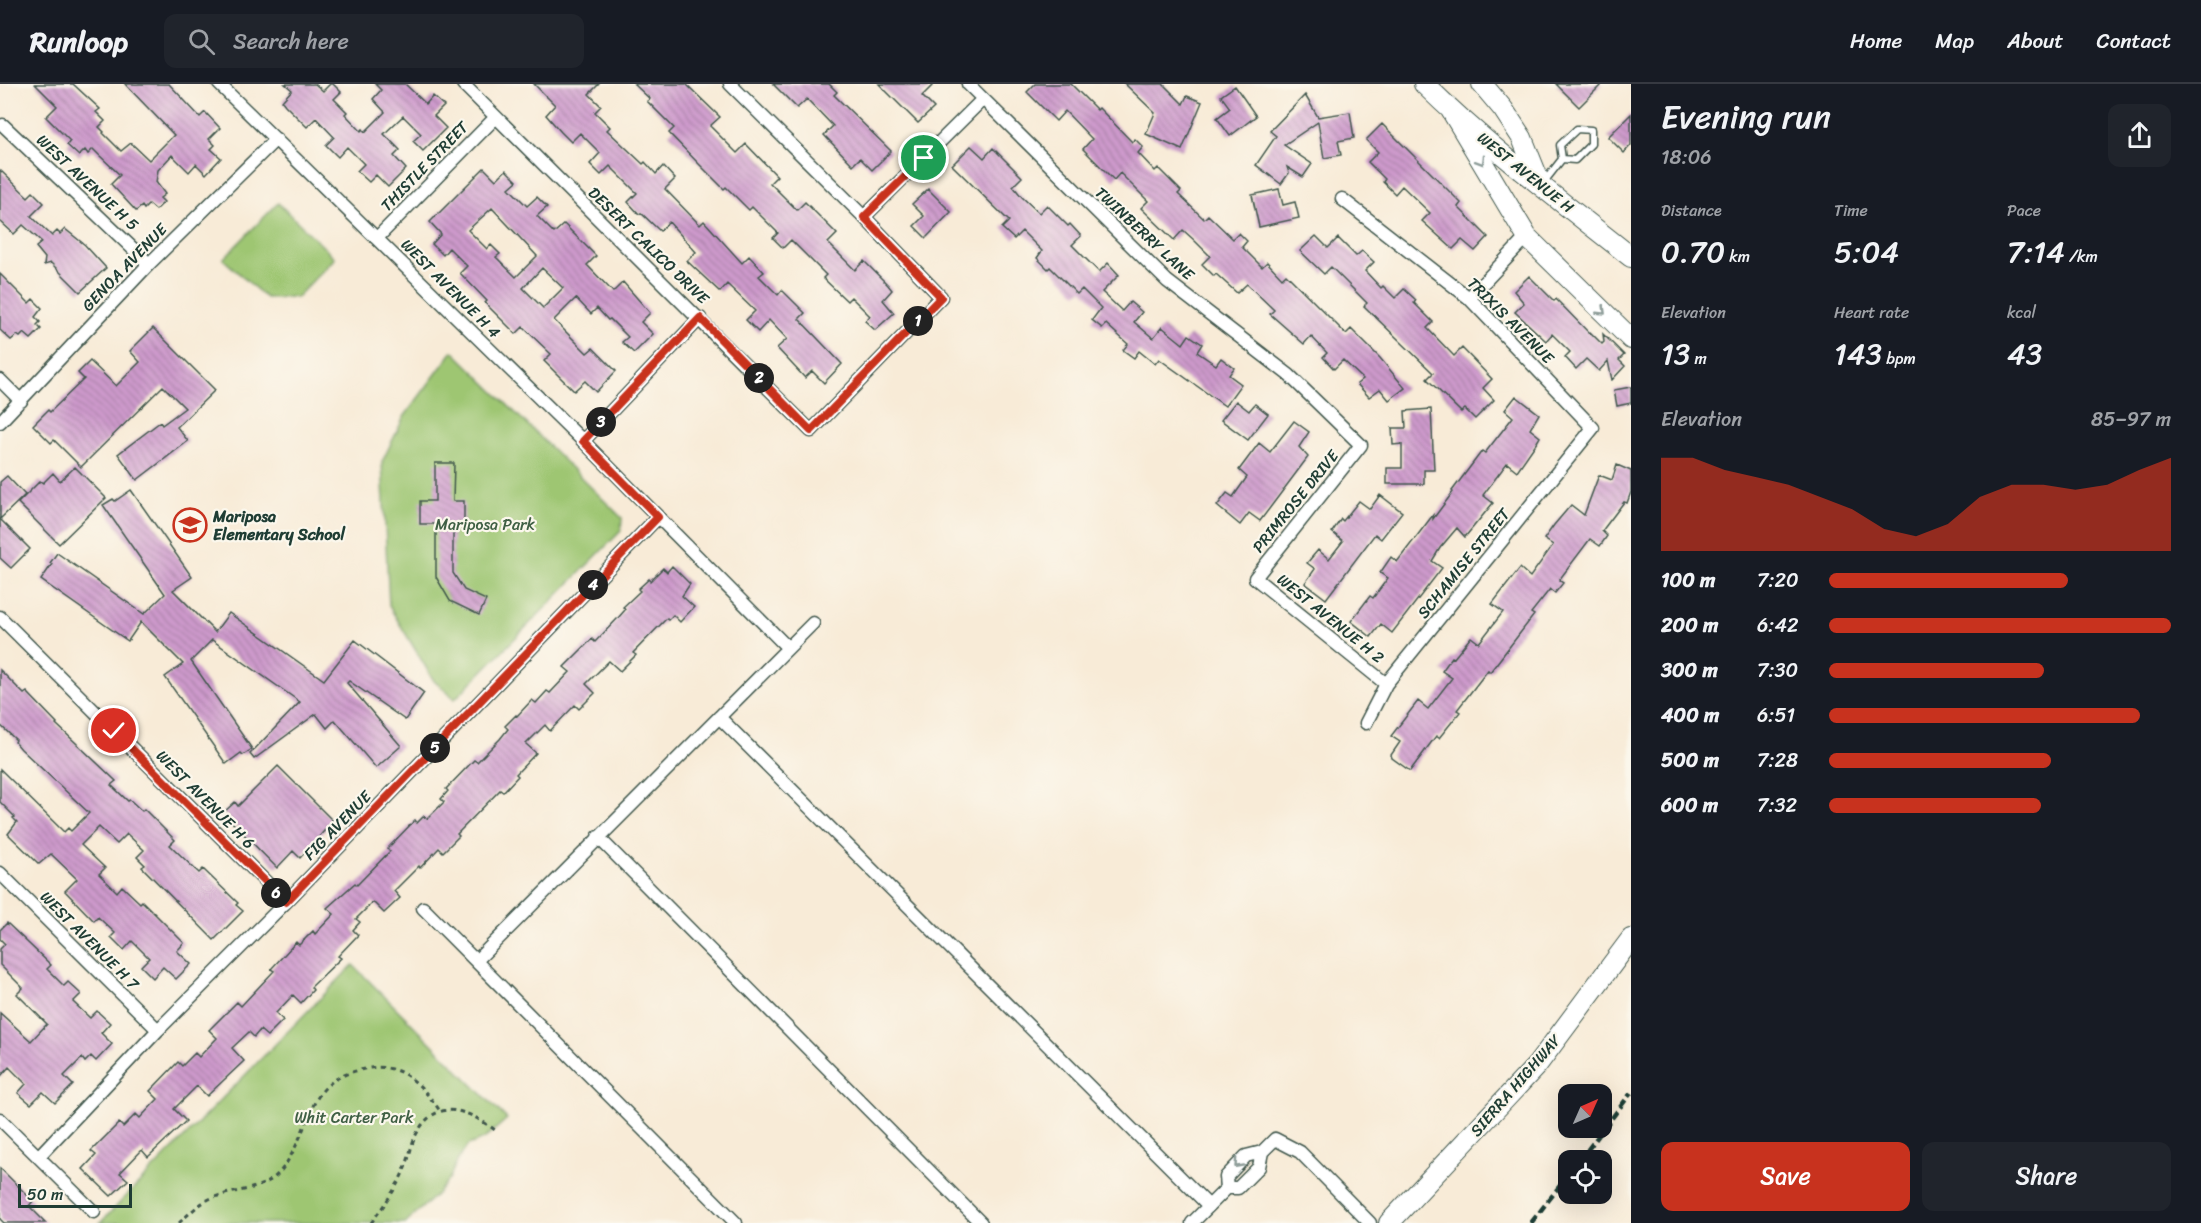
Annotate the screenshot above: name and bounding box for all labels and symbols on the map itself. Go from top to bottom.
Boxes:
street label: THISTLE STREET [373,113,476,219]
street label: WEST AVENUE H [1471,124,1581,221]
street label: WEST AVENUE H 5 [29,127,146,238]
pin [898,132,949,183]
one-way arrow [1474,155,1486,165]
street label: DESERT CALICO DRIVE [581,179,717,312]
street label: TWINBERRY LANE [1088,179,1202,288]
street label: GENOA AVENUE [74,215,175,318]
street label: WEST AVENUE H 4 [394,231,508,345]
street label: TRIXIS AVENUE [1460,270,1562,372]
one-way arrow [1595,304,1606,315]
pin: 1 [903,306,933,336]
pin: 2 [744,363,774,393]
pin: 3 [586,407,616,437]
street label: PRIMROSE DRIVE [1245,442,1347,559]
street label: SCHAMISE STREET [1409,501,1518,625]
place label: Mariposa Elementary School [212,502,346,549]
school or university icon: Mariposa Elementary School [172,507,208,543]
park label: Mariposa Park [435,510,535,539]
street label: WEST AVENUE H 2 [1270,566,1391,671]
pin: 4 [578,570,608,600]
pin [88,705,139,756]
pin: 5 [420,733,450,763]
street label: WEST AVENUE H 6 [149,743,262,856]
street label: FIG AVENUE [296,783,379,867]
pin: 6 [261,878,291,908]
street label: WEST AVENUE H 7 [33,884,147,998]
street label: SIERRA HIGHWAY [1462,1027,1569,1143]
north arrow [1558,1084,1612,1138]
park label: Whit Carter Park [294,1103,414,1132]
one-way arrow [1234,1158,1245,1168]
scale bar [18,1181,132,1208]

